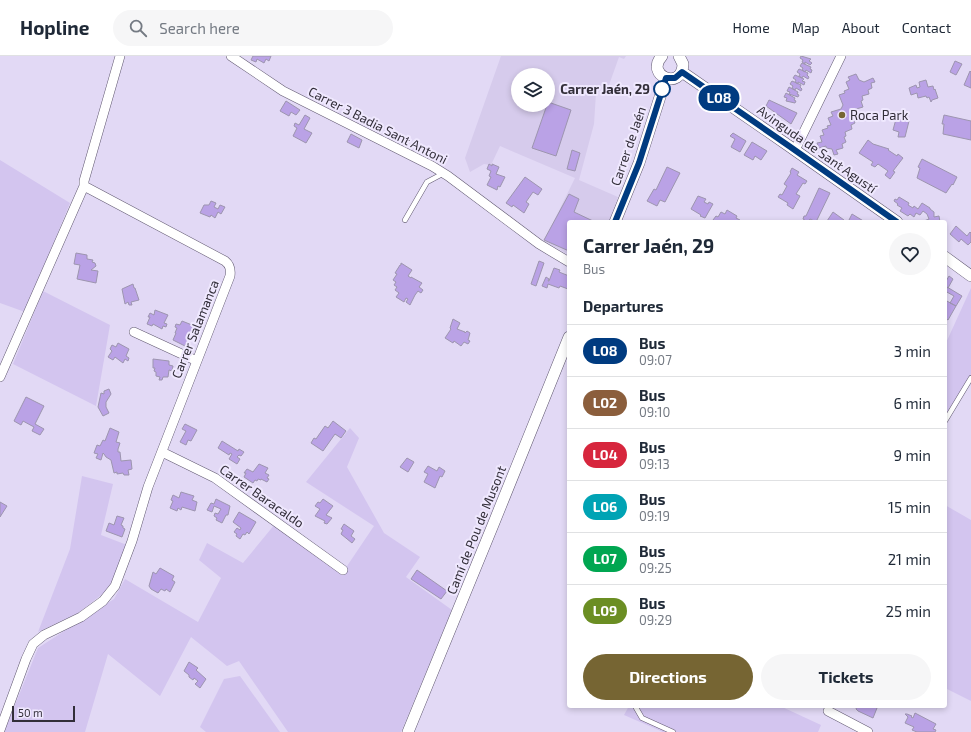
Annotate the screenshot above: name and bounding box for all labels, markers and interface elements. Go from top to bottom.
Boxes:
search box [113,10,393,46]
text: Hopline [20,16,89,39]
icon: search [127,17,149,39]
text: Search here [159,19,240,37]
text: Home [733,19,770,36]
text: Map [792,19,820,36]
text: About [842,19,880,36]
text: Contact [902,19,951,36]
map controls [511,68,555,112]
button: layers [511,68,555,112]
marker: Carrer Jaén, 29 [653,80,671,98]
place label: Carrer Jaén, 29 [560,81,650,97]
street label: Carrer 3 Badia Sant Antoni [306,83,450,167]
line badge: L08 [696,85,742,111]
text: L08 [706,89,732,106]
street label: Avinguda de Sant Agustí [754,102,880,197]
street label: Carrer de Jaén [607,104,649,188]
place label: Roca Park [850,107,909,123]
marker: Roca Park [837,110,847,120]
button: heart [889,233,931,275]
text: Carrer Jaén, 29 [583,234,714,257]
text: Bus [583,261,605,277]
street label: Carrer Salamanca [168,277,222,381]
text: Departures [583,297,663,315]
text: Bus [639,334,665,352]
text: L08 [592,342,618,359]
text: 3 min [894,342,931,360]
text: 09:07 [639,352,672,368]
text: Bus [639,386,665,404]
text: L02 [593,394,617,411]
text: 6 min [893,394,931,412]
text: 09:10 [639,404,670,420]
text: Bus [639,438,665,456]
text: L04 [592,446,618,463]
text: 9 min [893,446,931,464]
text: 09:13 [639,456,670,472]
street label: Carrer Baracaldo [217,461,307,531]
street label: Camí de Pou de Musont [443,463,509,597]
text: Bus [639,490,665,508]
text: L06 [593,498,617,515]
text: 15 min [888,498,931,516]
text: 09:19 [639,508,670,524]
text: Bus [639,542,665,560]
text: L07 [593,550,617,567]
text: 21 min [888,550,931,568]
text: 09:25 [639,560,672,576]
text: Bus [639,594,665,612]
text: L09 [593,602,617,619]
text: 25 min [886,602,931,620]
text: 09:29 [639,612,672,628]
button: Directions [583,654,753,700]
button: Tickets [761,654,931,700]
scale bar [12,704,75,723]
text: 50 m [18,706,43,719]

